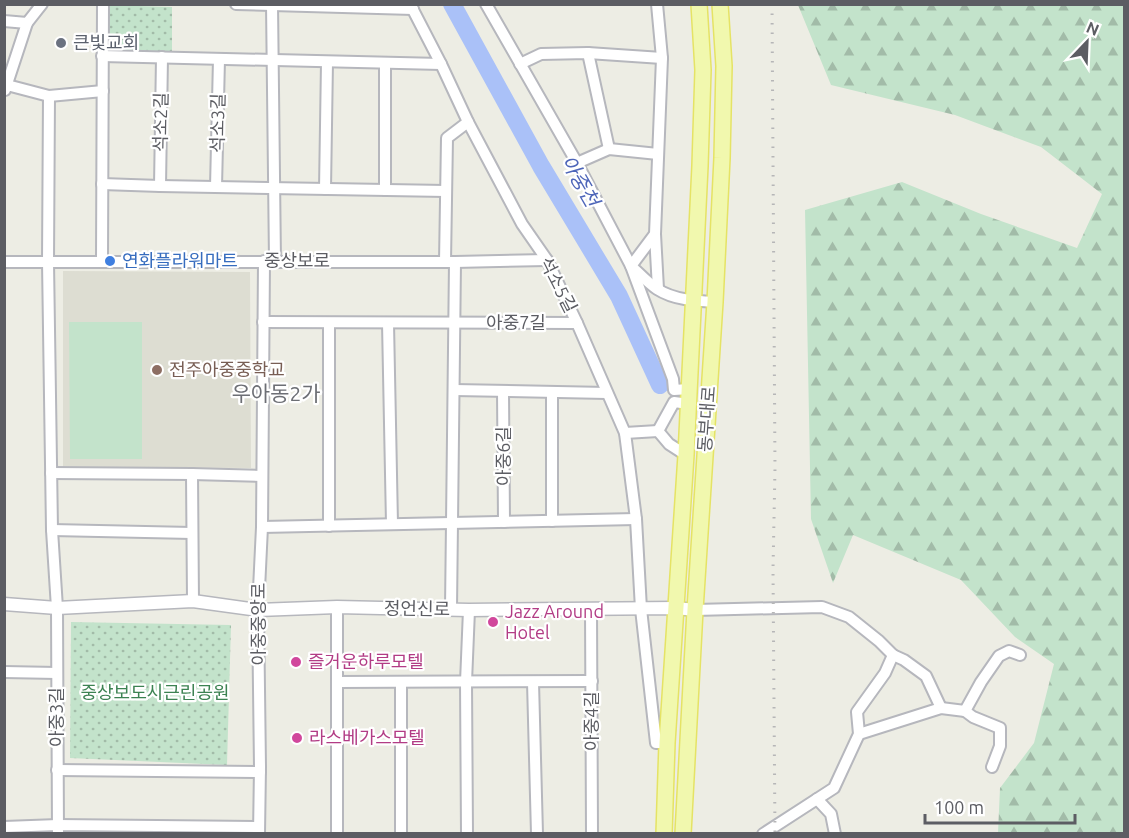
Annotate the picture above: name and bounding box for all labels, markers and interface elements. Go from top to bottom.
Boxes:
north arrow [1057,12,1117,72]
text: N [1084,18,1102,39]
place label: 큰빛교회 [73,32,139,52]
marker: 큰빛교회 [54,36,68,50]
street label: 석소2길 [149,92,171,152]
street label: 석소3길 [206,93,228,153]
water label: 아중천 [557,151,605,213]
place label: 연화플라워마트 [122,250,238,270]
street label: 중상보로 [264,250,330,270]
street label: 석소5길 [536,253,581,316]
marker: 연화플라워마트 [103,254,117,268]
street label: 아중7길 [486,312,546,332]
place label: 전주아중중학교 [169,359,285,379]
marker: 전주아중중학교 [150,363,164,377]
district label: 우아동2가 [231,381,321,405]
street label: 동부대로 [694,385,718,453]
street label: 아중6길 [493,426,513,486]
street label: 아중중앙로 [248,583,268,665]
street label: 정언신로 [384,597,450,619]
place label: Jazz Around Hotel [505,601,604,642]
marker: Jazz Around Hotel [486,615,500,629]
place label: 즐거운하루모텔 [308,651,424,671]
marker: 즐거운하루모텔 [289,655,303,669]
park label: 중상보도시근린공원 [80,682,230,702]
street label: 아중3길 [46,687,66,747]
street label: 아중4길 [581,691,601,751]
place label: 라스베가스모텔 [309,727,425,747]
marker: 라스베가스모텔 [290,731,304,745]
scale bar [925,787,1075,825]
text: 100 m [934,797,984,817]

